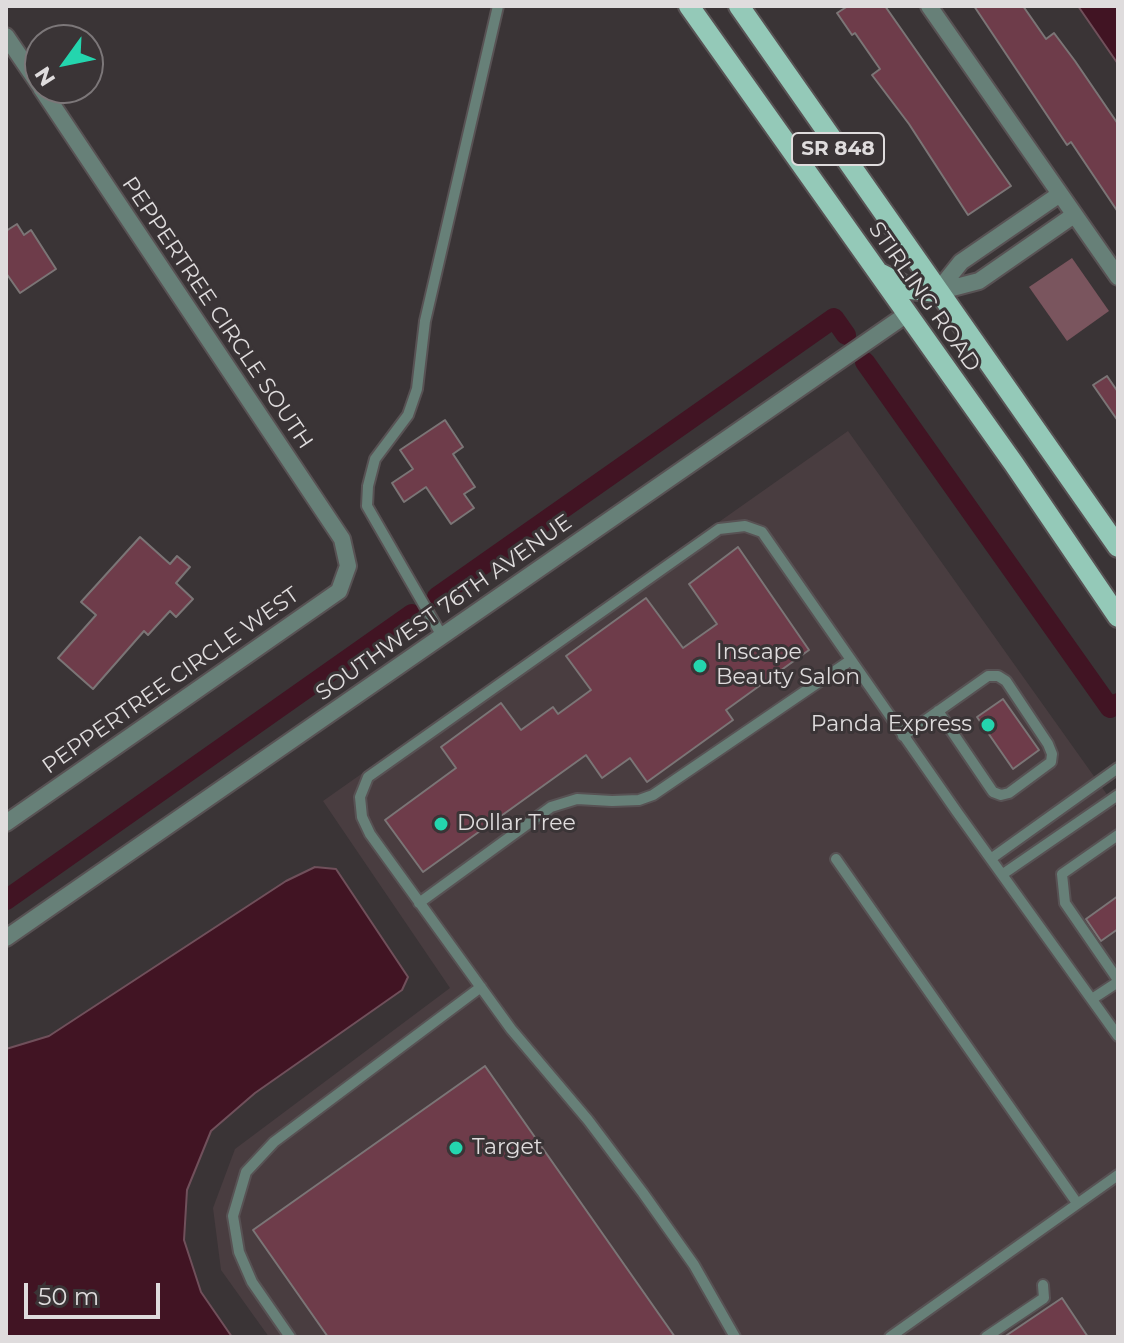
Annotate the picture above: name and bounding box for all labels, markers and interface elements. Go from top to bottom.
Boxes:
north arrow [24,24,104,104]
text: N [29,61,61,91]
road number: SR 848 [792,133,884,165]
street label: PEPPERTREE CIRCLE SOUTH [116,172,318,454]
street label: STIRLING ROAD [862,217,986,377]
street label: SOUTHWEST 76TH AVENUE [311,509,577,707]
street label: PEPPERTREE CIRCLE WEST [37,582,305,780]
place label: Inscape Beauty Salon [716,640,860,692]
marker: Inscape Beauty Salon [691,657,709,675]
place label: Panda Express [811,712,972,738]
marker: Panda Express [979,716,997,734]
place label: Dollar Tree [457,811,576,837]
marker: Dollar Tree [432,815,450,833]
place label: Target [472,1135,543,1161]
marker: Target [447,1139,465,1157]
scale bar [28,1267,164,1317]
text: 50 m [38,1282,99,1311]

